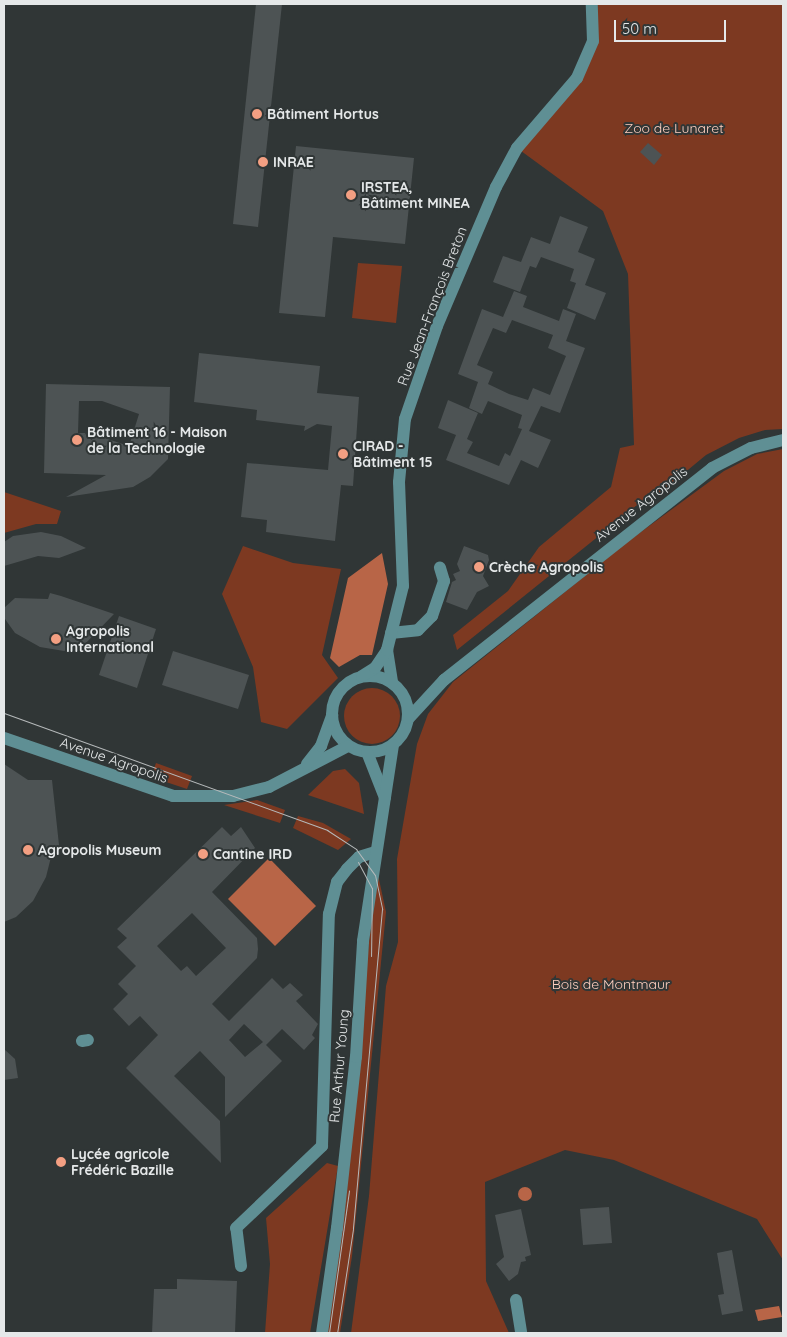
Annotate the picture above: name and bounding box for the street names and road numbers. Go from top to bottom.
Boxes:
street label: Rue Jean-François Breton [394,224,470,388]
street label: Avenue Agropolis [591,463,691,545]
street label: Avenue Agropolis [58,734,170,786]
street label: Rue Arthur Young [326,1009,352,1123]

